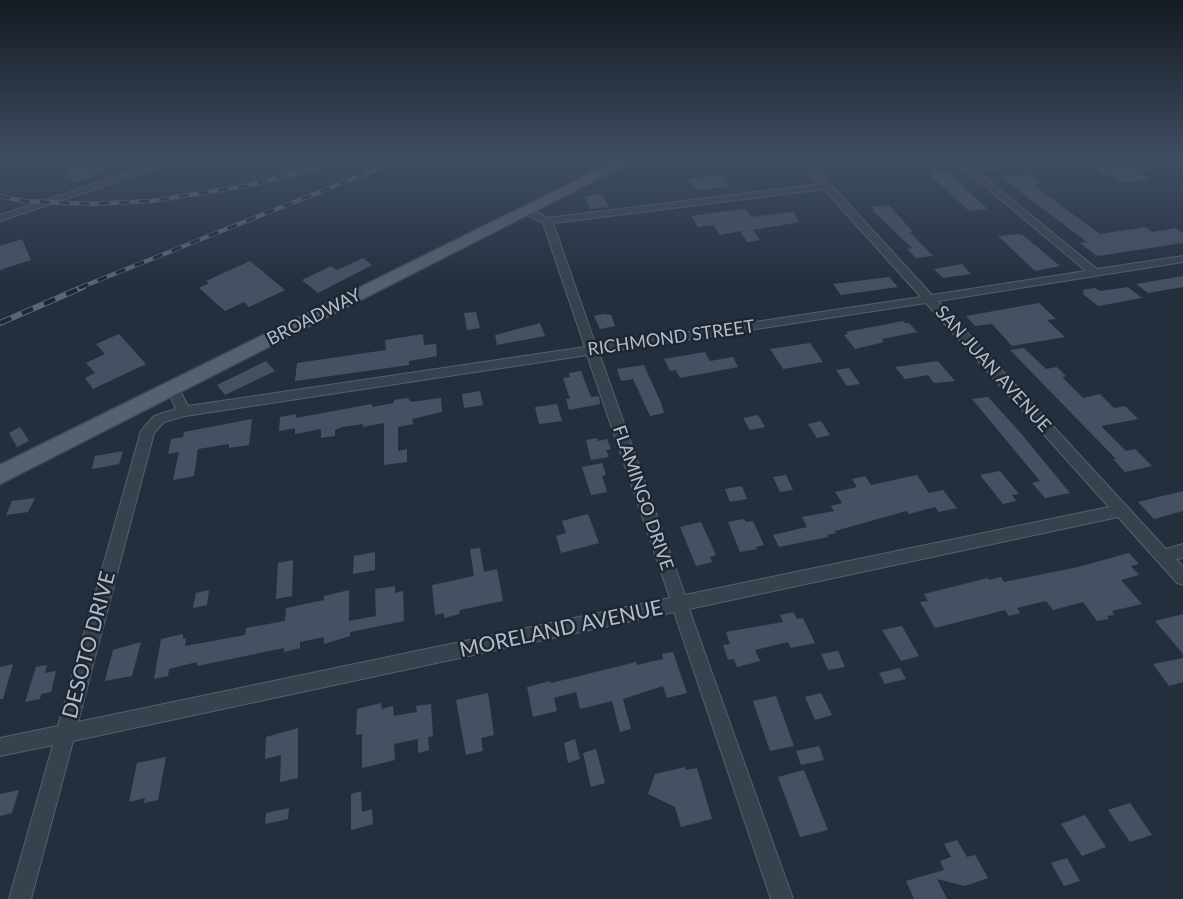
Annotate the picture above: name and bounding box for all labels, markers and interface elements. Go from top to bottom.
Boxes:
street label: BROADWAY [263,284,365,350]
street label: SAN JUAN AVENUE [931,301,1055,437]
street label: RICHMOND STREET [586,316,756,360]
street label: FLAMINGO DRIVE [608,423,678,573]
street label: DESOTO DRIVE [57,569,121,721]
street label: MORELAND AVENUE [457,595,665,663]

